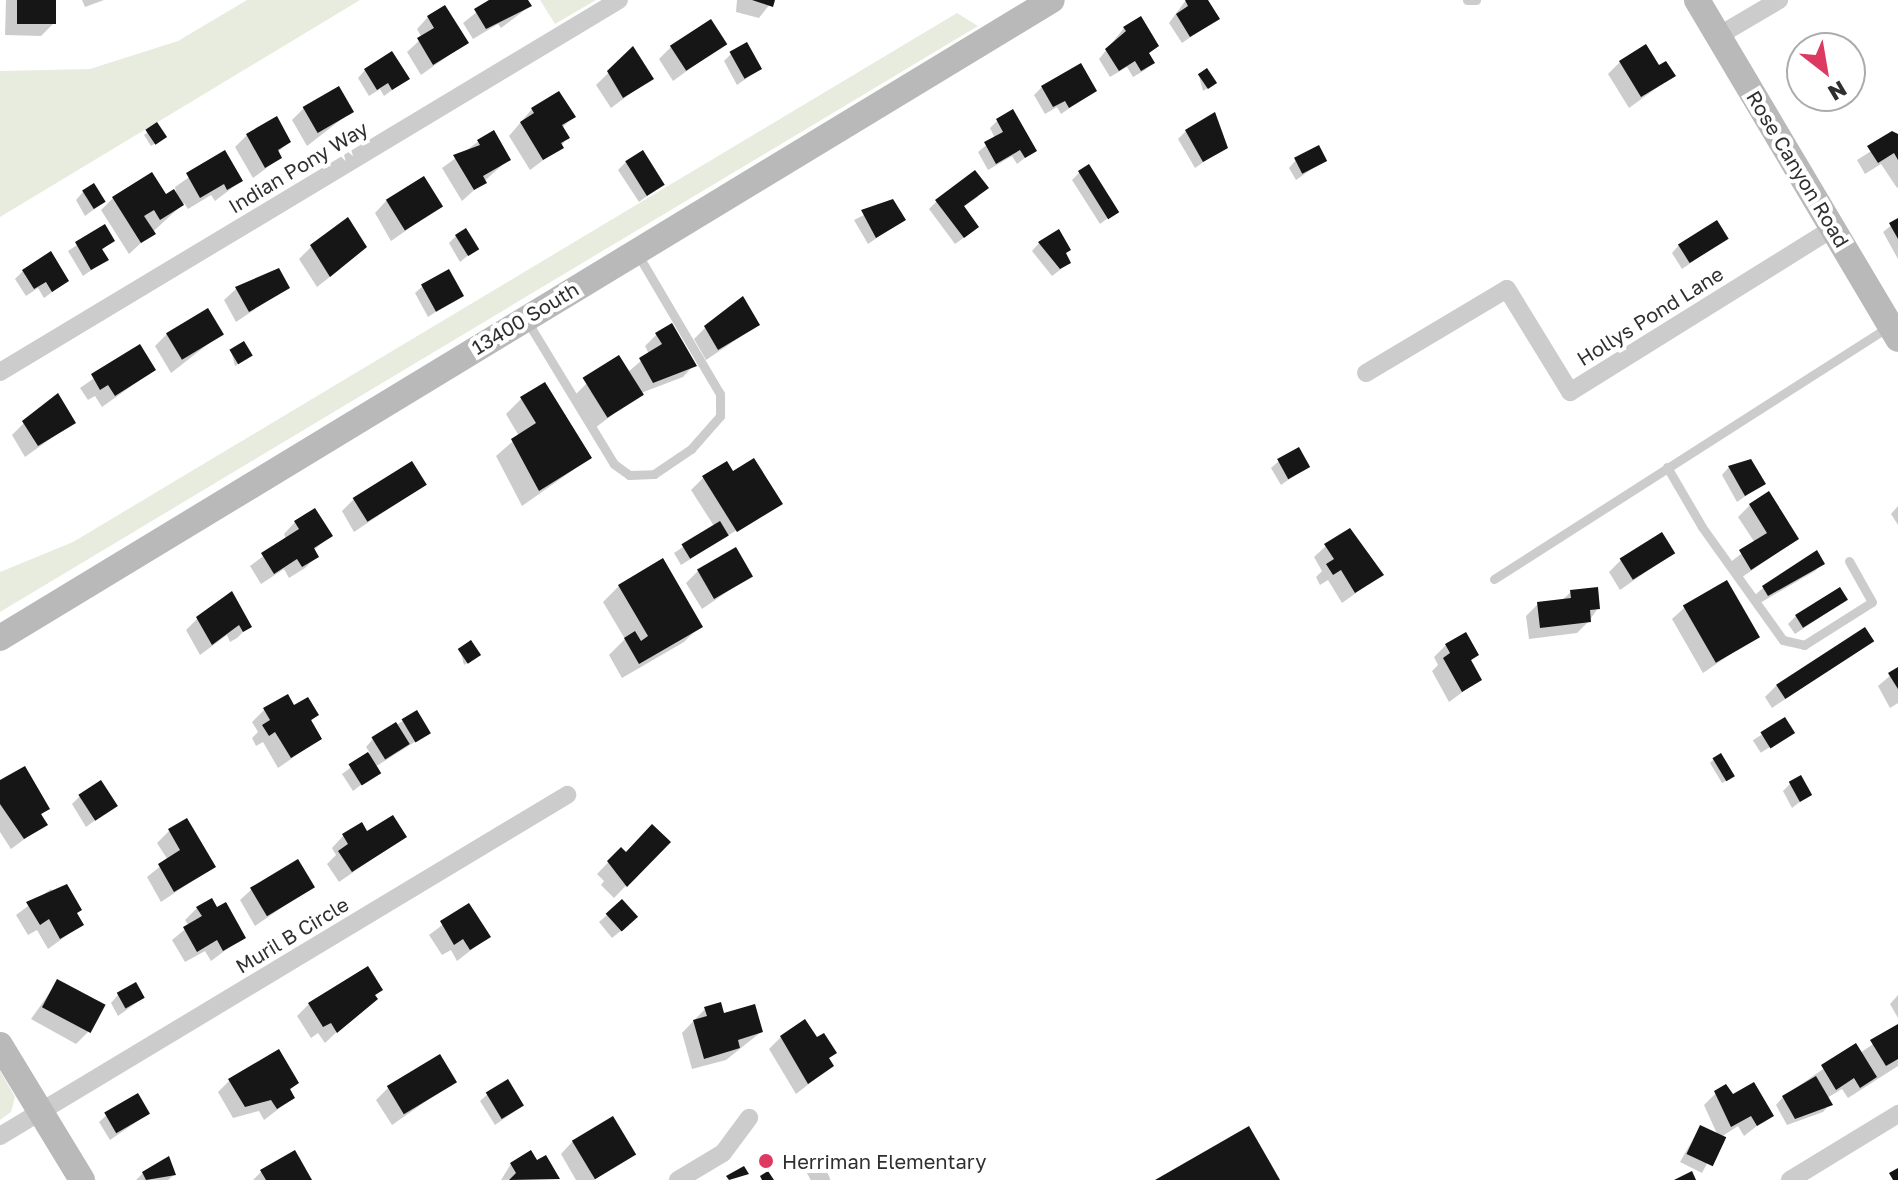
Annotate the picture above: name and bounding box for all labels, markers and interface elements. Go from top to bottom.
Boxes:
north arrow [1786,32,1866,112]
text: N [1823,75,1852,107]
street label: Rose Canyon Road [1742,86,1854,252]
street label: Indian Pony Way [224,116,372,218]
street label: Hollys Pond Lane [1573,261,1727,371]
street label: 13400 South [467,277,583,359]
street label: Muril B Circle [231,892,353,978]
place label: Herriman Elementary [782,1149,986,1173]
marker: Herriman Elementary [757,1152,775,1170]

